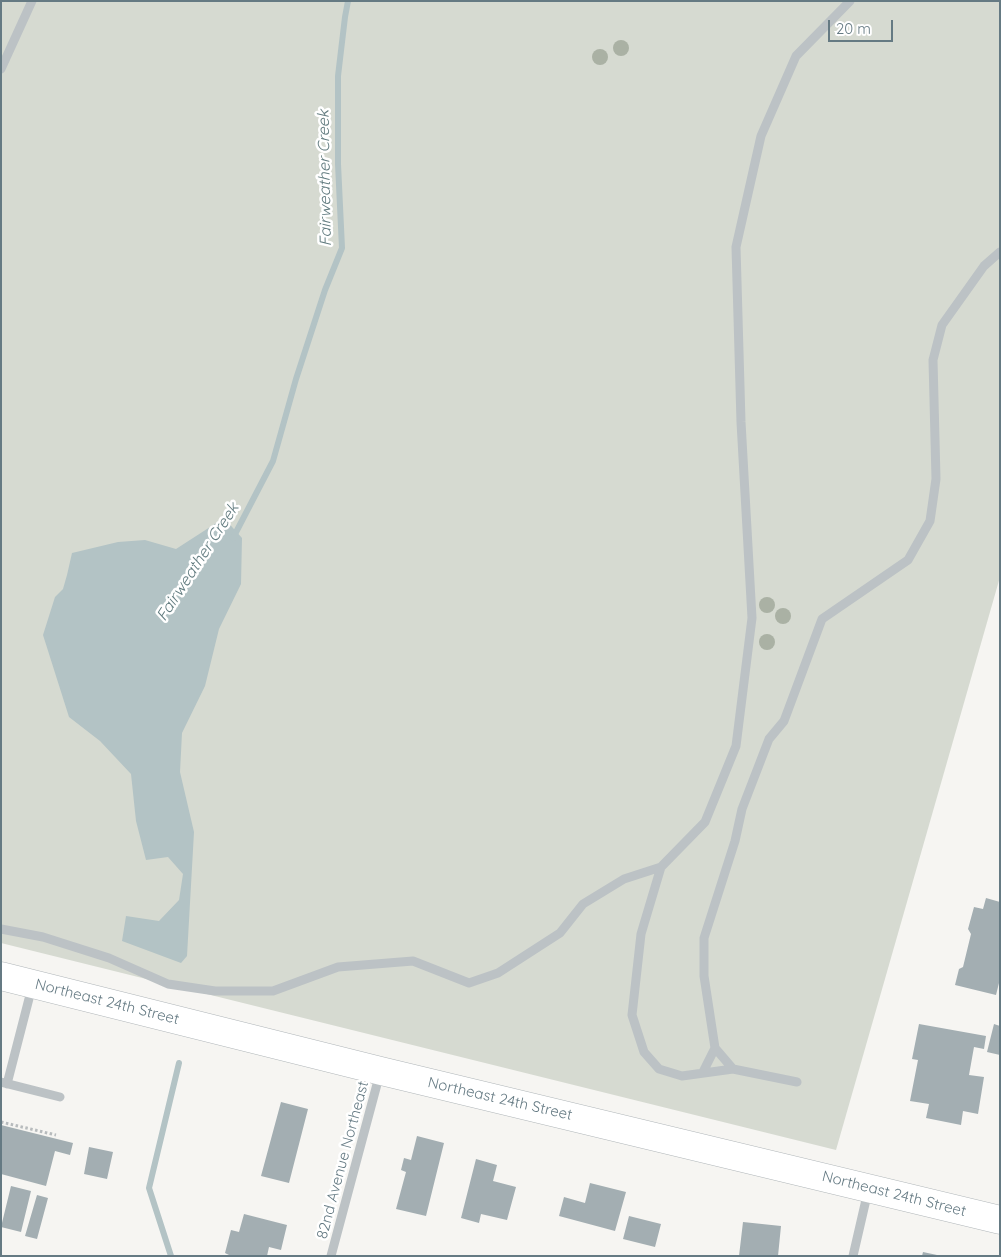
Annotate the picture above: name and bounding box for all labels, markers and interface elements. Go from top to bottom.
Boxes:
scale bar [831,10,896,42]
text: 20 m [836,19,871,38]
water label: Fairweather Creek [314,110,336,246]
water label: Fairweather Creek [153,499,243,625]
street label: Northeast 24th Street [33,975,181,1029]
street label: Northeast 24th Street [426,1074,574,1124]
street label: 82nd Avenue Northeast [313,1079,373,1241]
street label: Northeast 24th Street [820,1167,968,1221]

